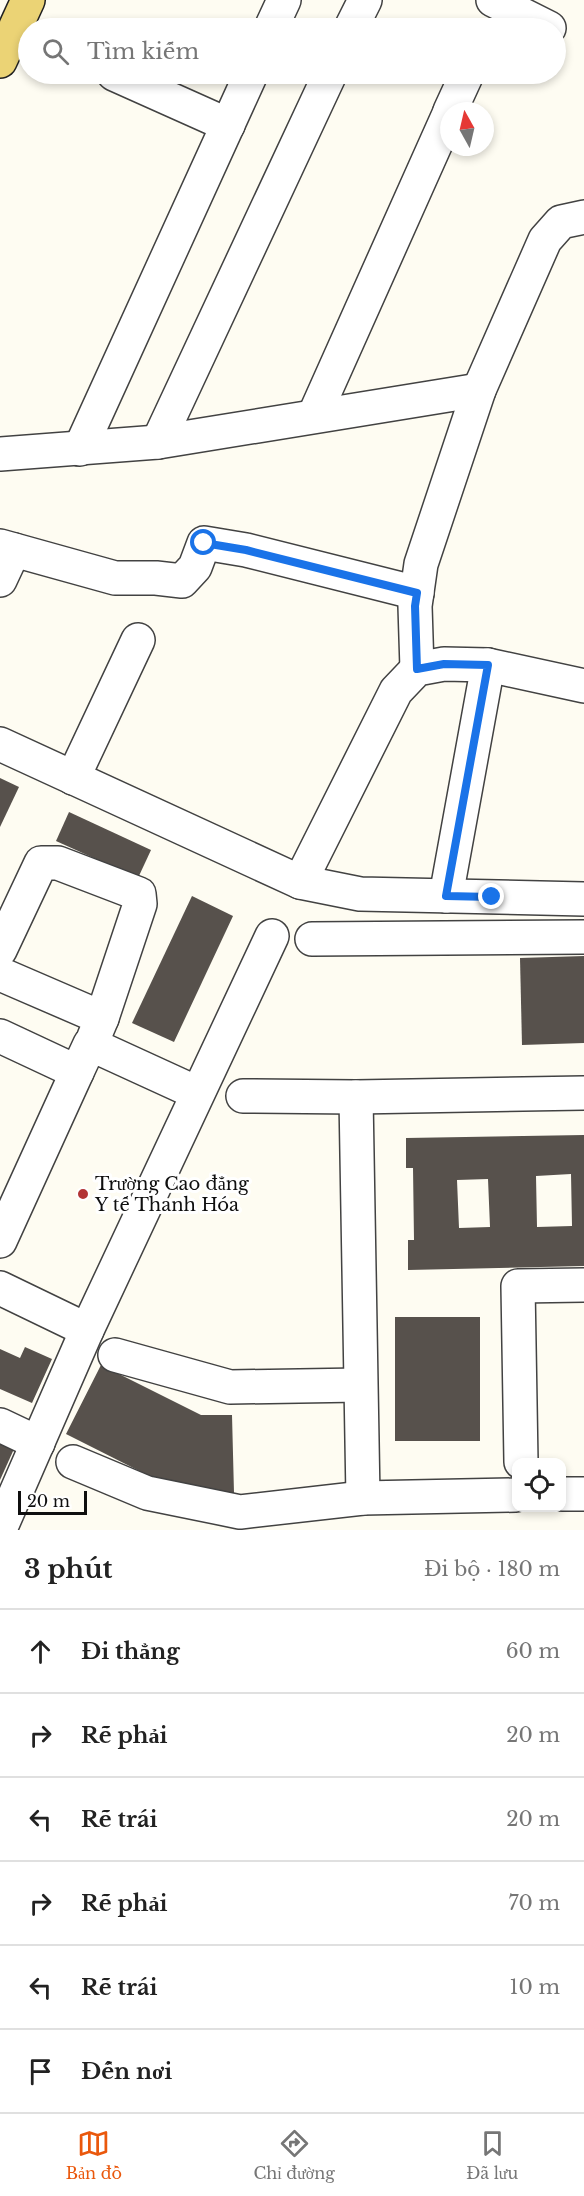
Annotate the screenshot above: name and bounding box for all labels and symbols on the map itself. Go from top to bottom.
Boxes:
north arrow [440,102,494,156]
route start [190,529,216,555]
route end [478,883,504,909]
place label: Trường Cao đẳng Y tế Thanh Hóa [94,1173,249,1216]
marker: Trường Cao đẳng Y tế Thanh Hóa [76,1187,90,1201]
scale bar [18,1488,87,1516]

